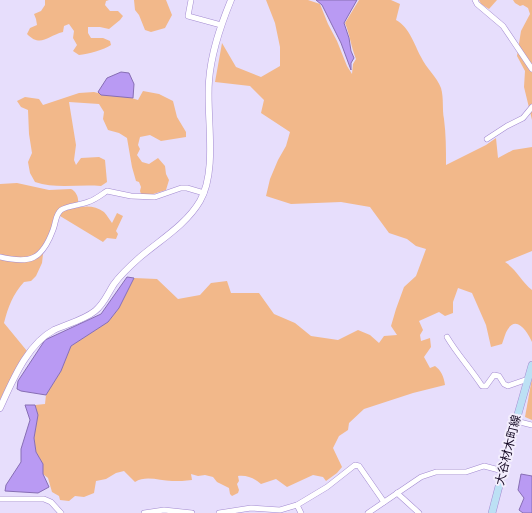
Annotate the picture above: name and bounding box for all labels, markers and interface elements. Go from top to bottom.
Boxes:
street label: 大谷材木町線 [492,413,524,487]

